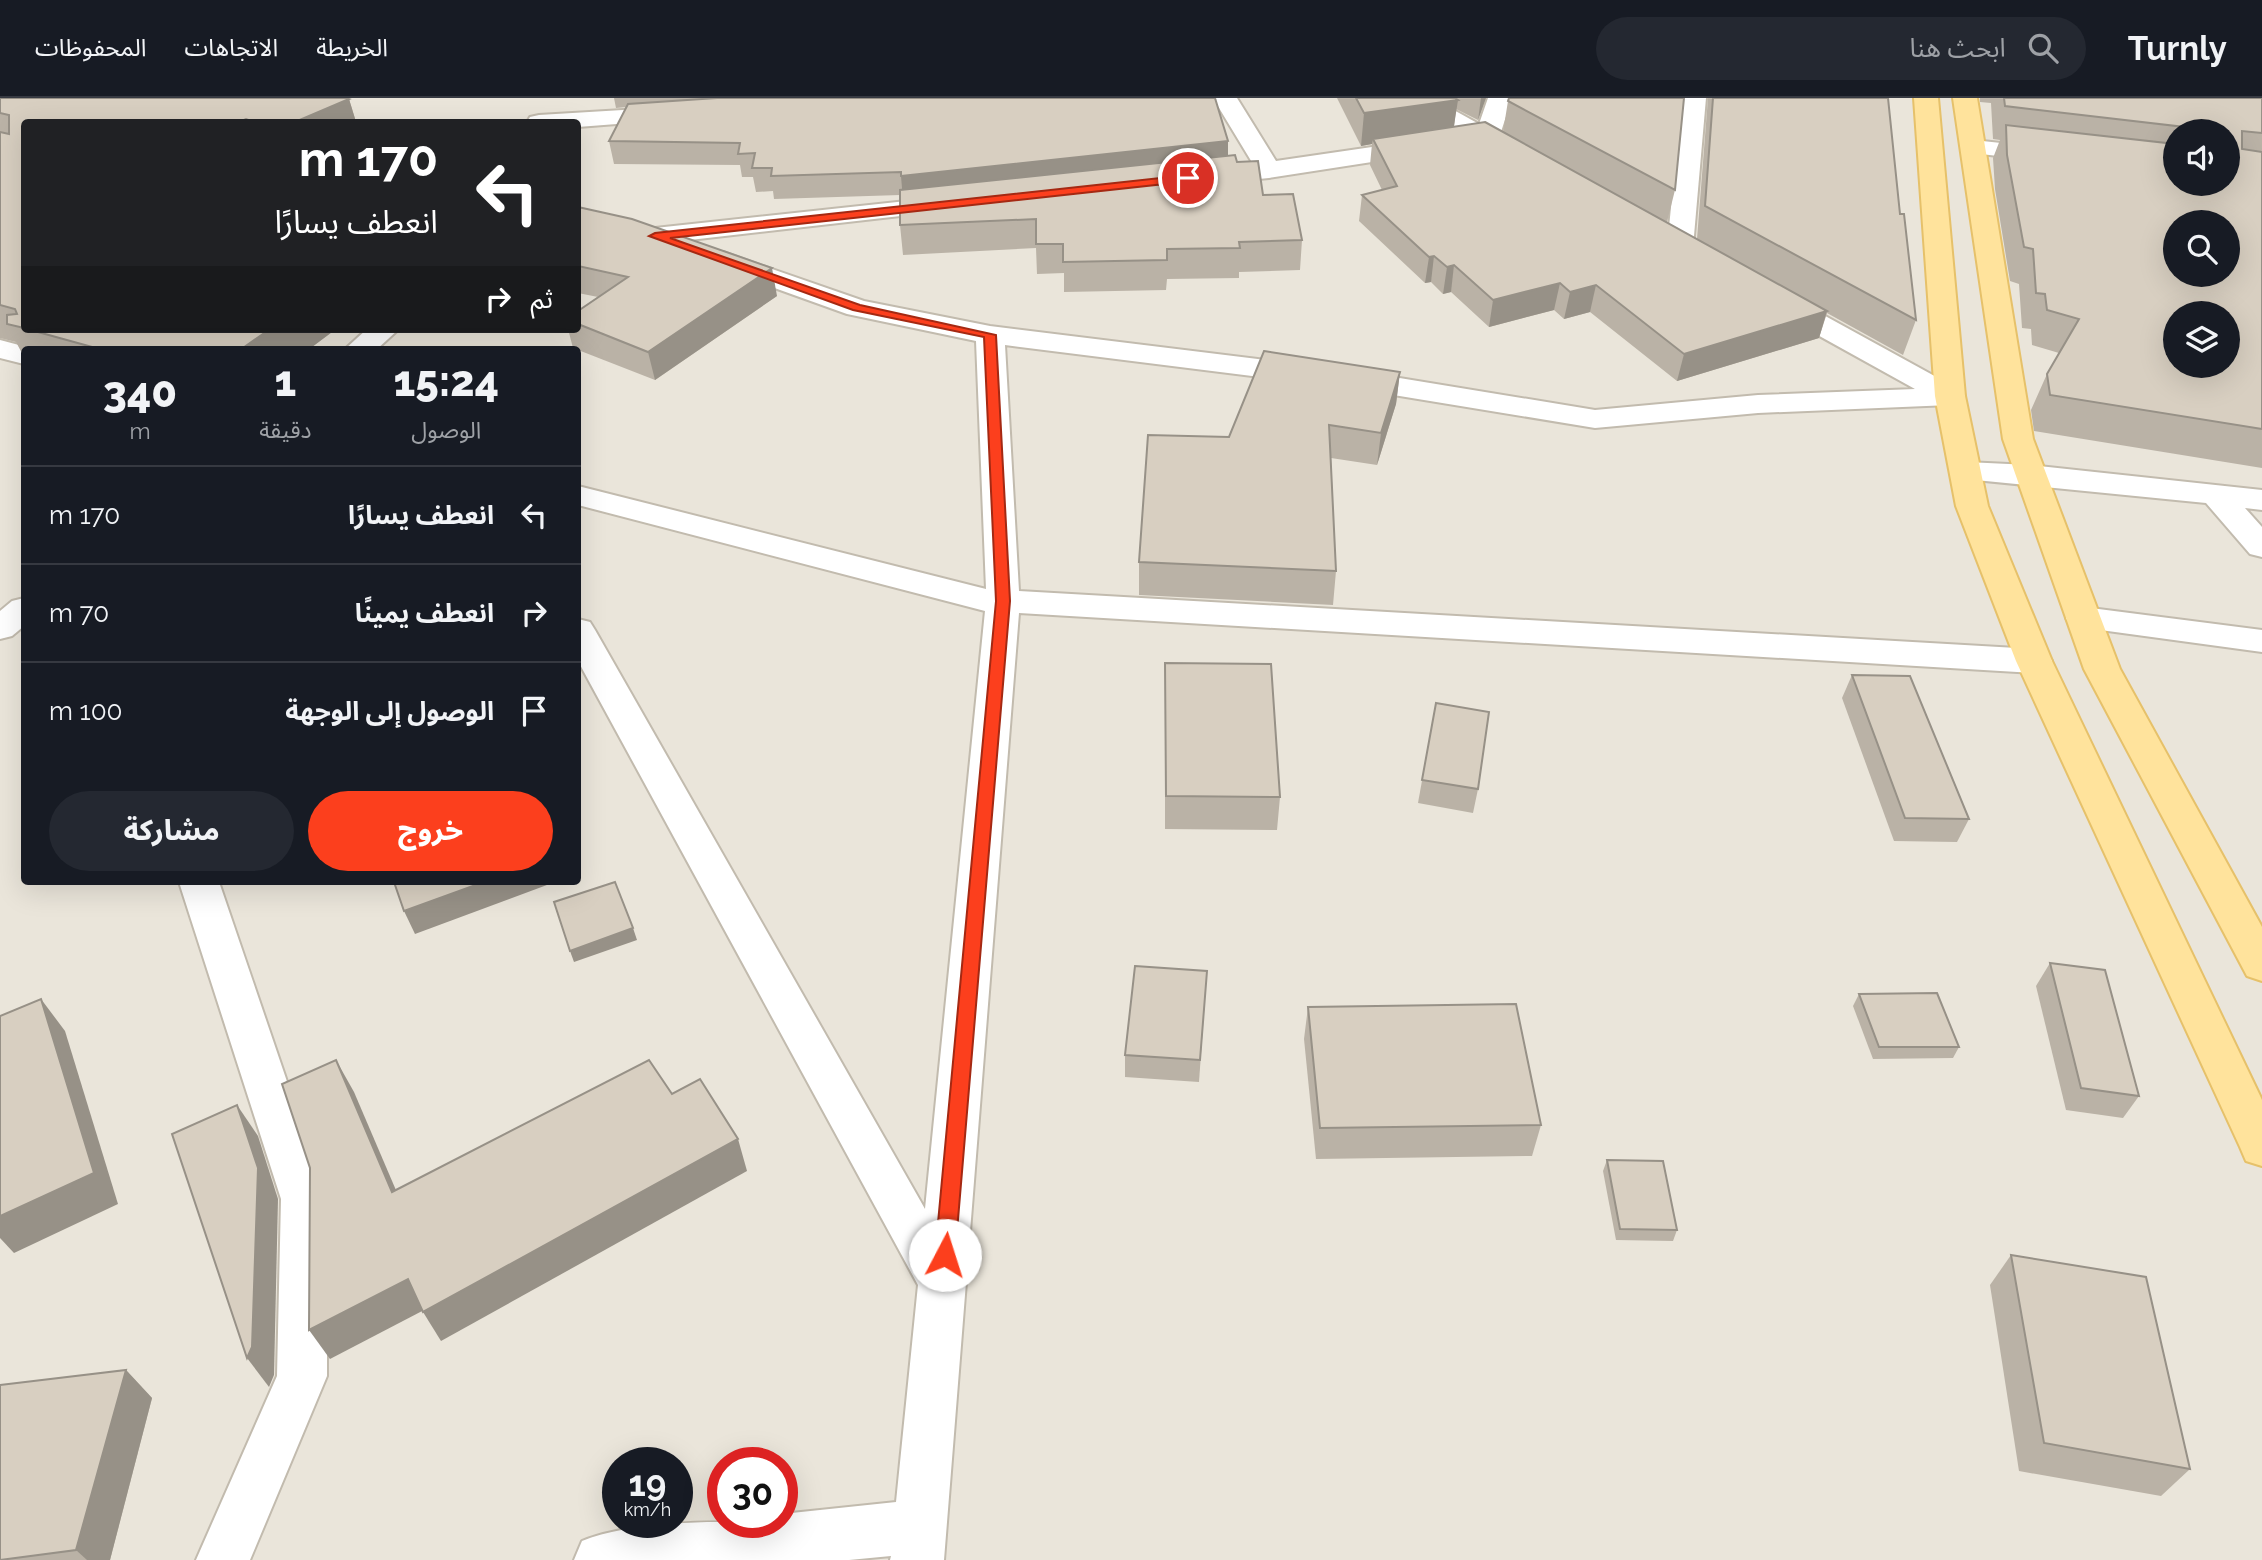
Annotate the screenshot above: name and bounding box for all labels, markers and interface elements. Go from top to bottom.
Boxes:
search box [1596,17,2086,80]
icon: search [2024,29,2062,67]
text: Turnly [2128,29,2227,68]
text: المحفوظات [35,33,146,62]
text: الاتجاهات [184,33,278,62]
text: الخريطة [316,33,388,62]
text: ابحث هنا [1909,33,2006,63]
map controls [2163,119,2240,378]
button: sound [2163,119,2240,196]
text: 170 m [299,130,438,187]
icon: left [462,147,553,238]
pin [1158,148,1218,208]
icon: arrive [1169,159,1207,197]
text: انعطف يسارًا [274,203,438,240]
button: search [2163,210,2240,287]
icon: right [479,280,517,318]
text: ثم [531,284,553,314]
button: layers [2163,301,2240,378]
text: 1 [274,357,296,406]
text: 15:24 [394,357,499,406]
text: 340 [103,368,177,417]
text: دقيقة [259,416,312,443]
text: الوصول [411,416,481,443]
text: m [130,417,151,444]
icon: left [515,496,553,534]
text: 170 m [49,500,120,530]
text: انعطف يسارًا [348,500,494,530]
icon: right [515,594,553,632]
text: 70 m [49,598,109,628]
text: انعطف يمينًا [355,598,494,628]
icon: arrive [515,692,553,730]
text: 100 m [49,696,123,726]
text: الوصول إلى الوجهة [285,696,494,726]
button: مشاركة [49,791,294,871]
button: خروج [308,791,553,871]
position arrow [908,1218,982,1292]
speed limit sign: 30 [707,1447,798,1538]
text: 19 [629,1463,666,1504]
text: km/h [624,1499,671,1520]

